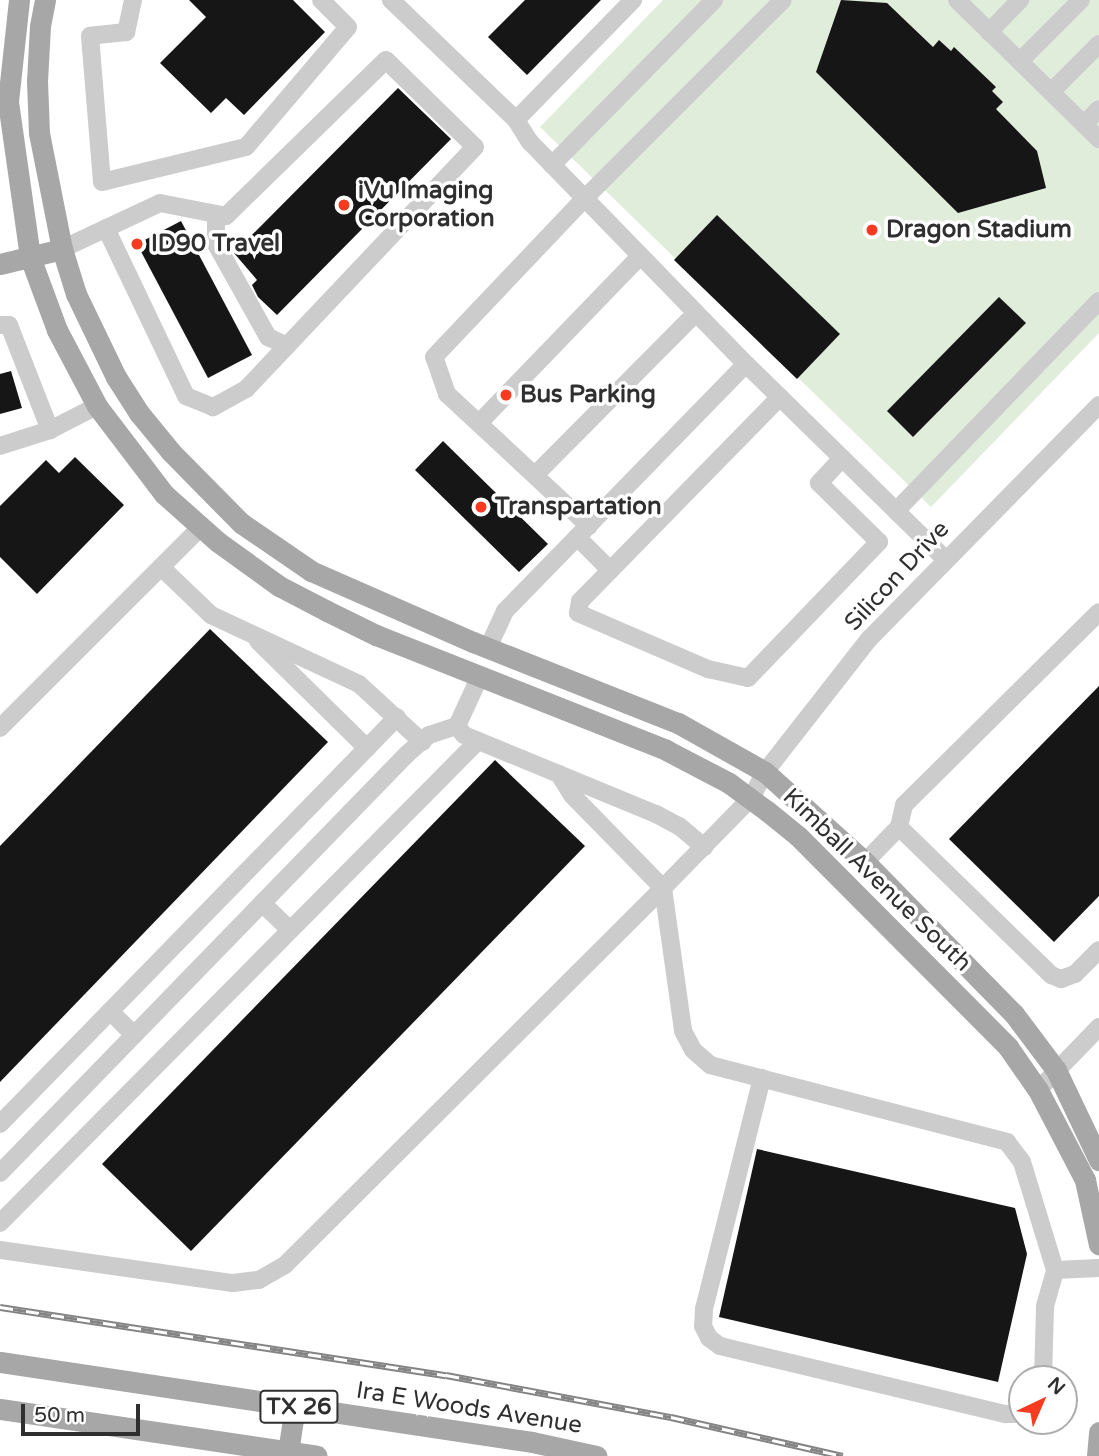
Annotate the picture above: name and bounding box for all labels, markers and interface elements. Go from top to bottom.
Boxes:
place label: iVu Imaging Corporation [358,177,495,233]
marker: iVu Imaging Corporation [336,197,352,213]
place label: Dragon Stadium [886,216,1072,244]
marker: Dragon Stadium [864,222,880,238]
place label: ID90 Travel [151,230,280,258]
marker: ID90 Travel [129,236,145,252]
place label: Bus Parking [520,381,656,409]
marker: Bus Parking [498,387,514,403]
place label: Transpartation [495,493,662,521]
marker: Transpartation [473,499,489,515]
street label: Silicon Drive [839,515,955,637]
street label: Kimball Avenue South [777,783,977,977]
north arrow [1008,1365,1078,1435]
text: N [1043,1373,1069,1400]
street label: Ira E Woods Avenue [354,1376,584,1440]
road number: TX 26 [259,1388,339,1426]
scale bar [24,1390,144,1434]
text: 50 m [34,1403,85,1428]

